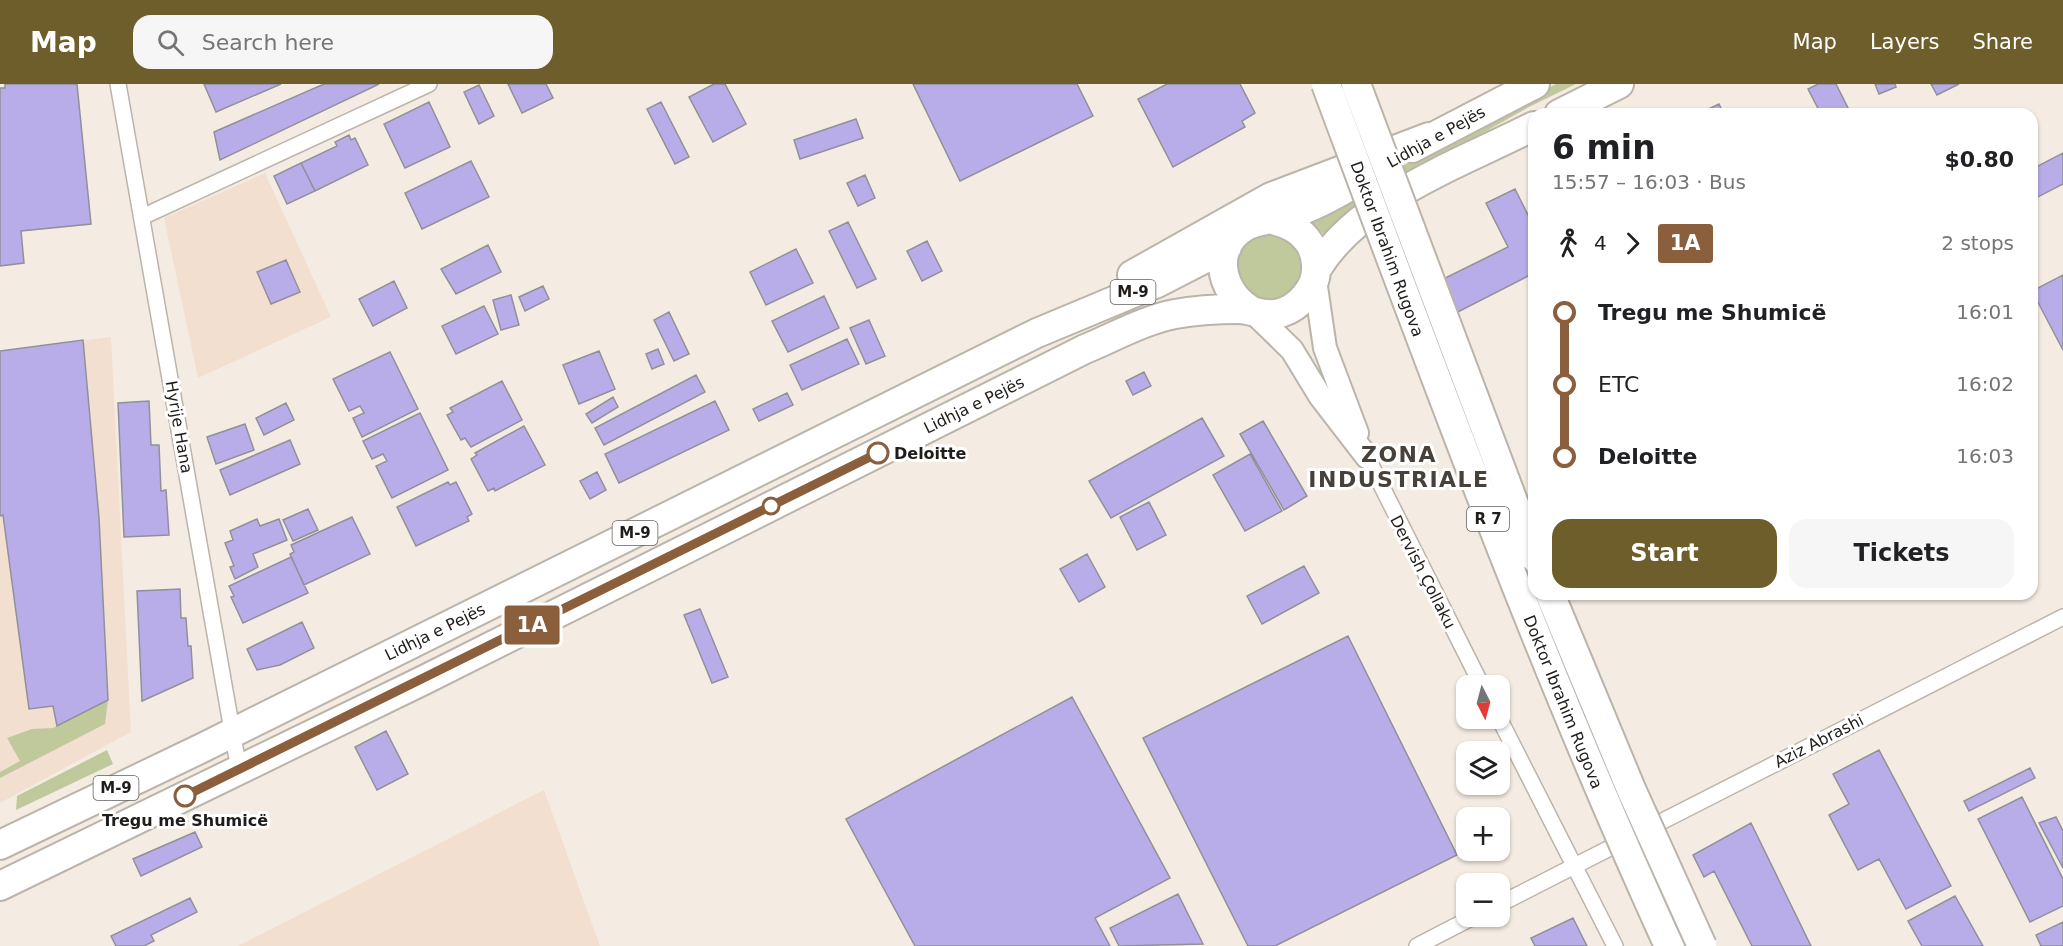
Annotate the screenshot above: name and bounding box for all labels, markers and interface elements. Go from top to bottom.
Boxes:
search box [133,15,553,69]
text: Map [30,26,97,59]
icon: search [154,26,187,59]
text: Search here [202,30,334,55]
text: Map [1793,30,1837,54]
text: Layers [1870,30,1939,54]
text: Share [1972,30,2033,54]
street label: Lidhja e Pejës [1384,102,1488,172]
text: 6 min [1552,128,1656,167]
text: $0.80 [1944,147,2014,172]
street label: Doktor Ibrahim Rugova [1346,159,1428,339]
text: 15:57 – 16:03 · Bus [1552,170,1746,194]
icon: walk [1552,227,1585,260]
icon: forward [1616,227,1649,260]
text: 4 [1594,231,1607,255]
text: 1A [1670,231,1701,255]
text: 2 stops [1941,231,2014,255]
road number: M-9 [1110,280,1156,304]
text: Tregu me Shumicë [1598,300,1827,325]
text: 16:01 [1956,300,2014,324]
street label: Lidhja e Pejës [921,372,1027,438]
text: ETC [1598,372,1639,397]
text: 16:02 [1956,372,2014,396]
street label: Hyrije Hana [162,379,196,475]
marker: Deloitte [867,442,889,464]
district label: ZONA INDUSTRIALE [1308,442,1490,492]
place label: Deloitte [894,444,966,463]
text: Deloitte [1598,444,1697,469]
text: 16:03 [1956,444,2014,468]
unlabelled marker [762,497,780,515]
road number: R 7 [1467,507,1509,531]
street label: Dervish Çollaku [1386,512,1460,632]
button: Start [1552,519,1777,588]
button: Tickets [1789,519,2014,588]
road number: M-9 [612,521,658,545]
street label: Lidhja e Pejës [382,599,488,665]
line badge: 1A [505,606,559,644]
text: 1A [517,613,547,637]
street label: Doktor Ibrahim Rugova [1519,613,1607,791]
north arrow [1456,675,1510,729]
map controls [1456,675,1510,927]
street label: Aziz Abrashi [1771,710,1867,772]
button: layers [1456,741,1510,795]
road number: M-9 [94,776,138,800]
marker: Tregu me Shumicë [174,785,196,807]
button: + [1456,807,1510,861]
place label: Tregu me Shumicë [102,811,268,830]
button: − [1456,873,1510,927]

